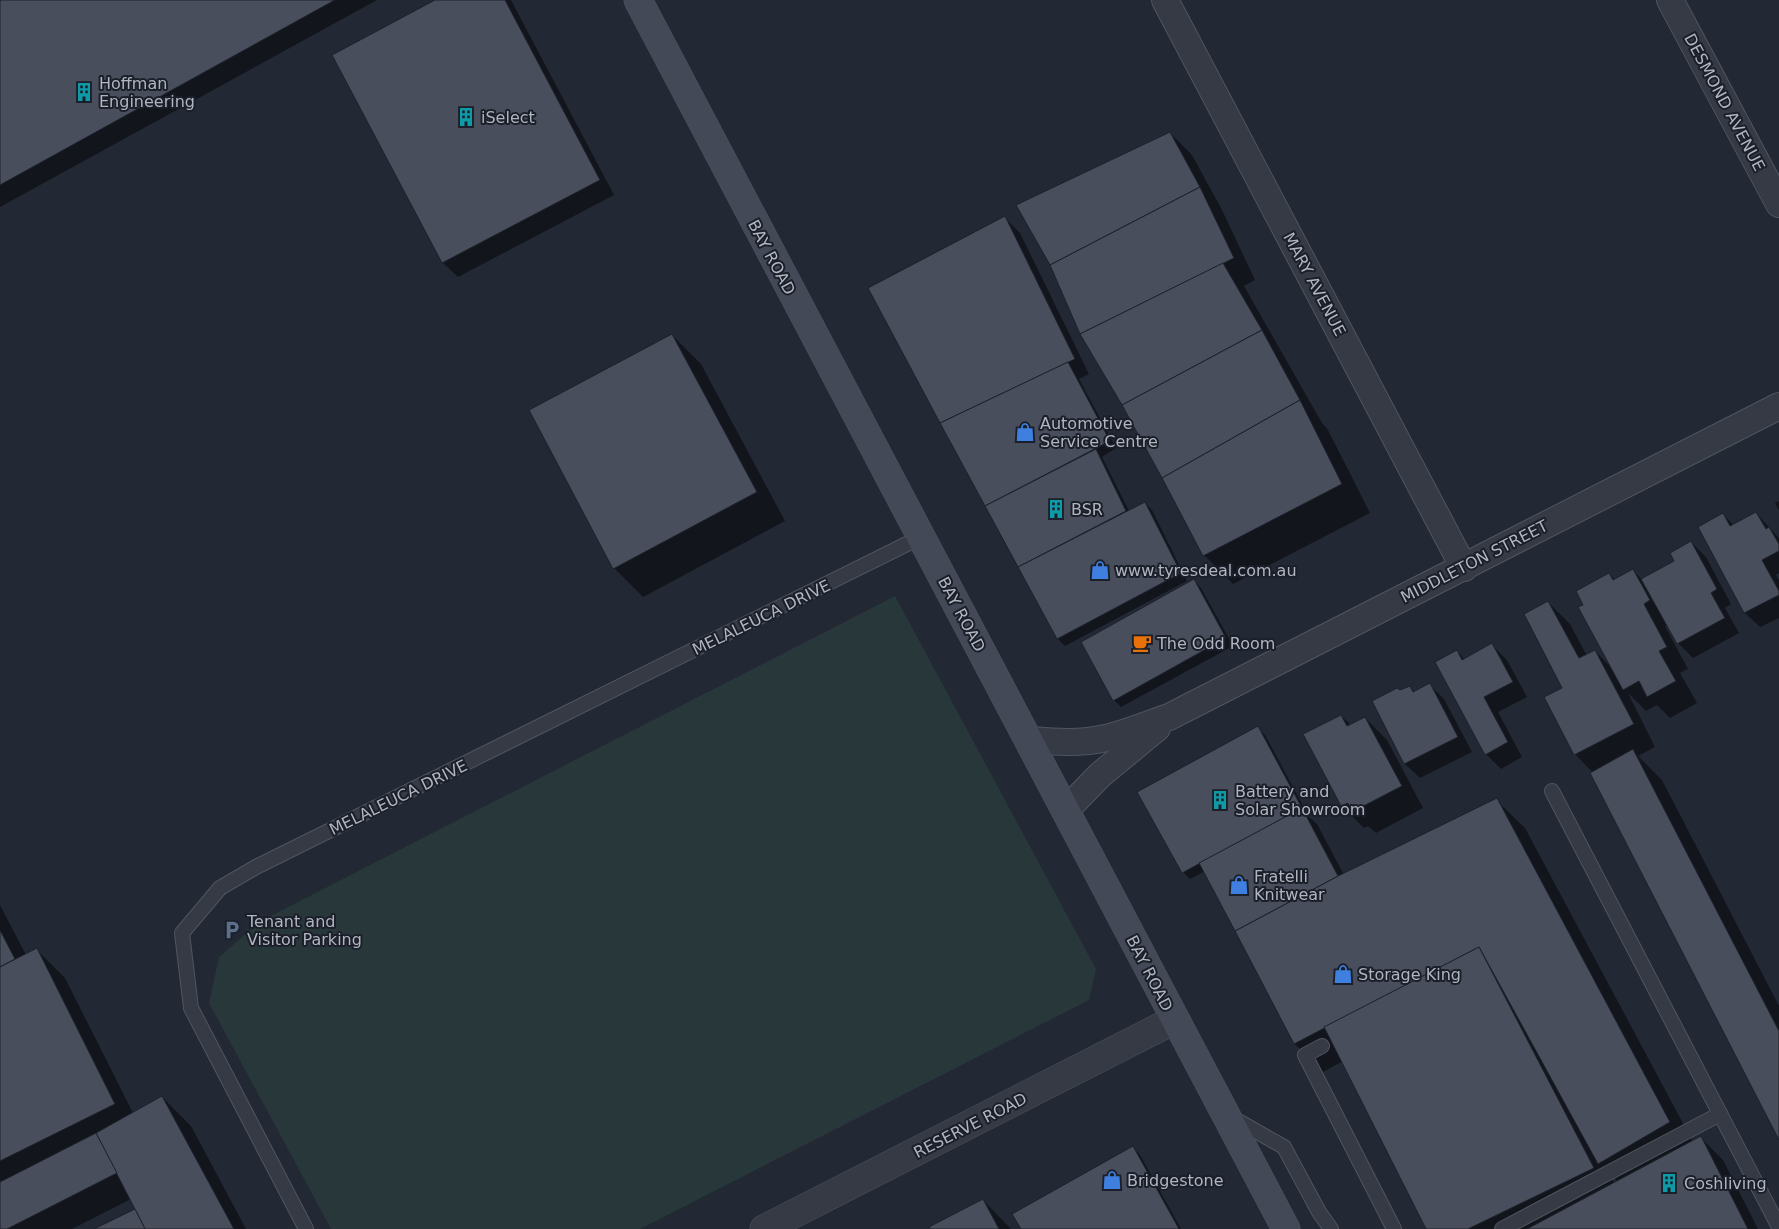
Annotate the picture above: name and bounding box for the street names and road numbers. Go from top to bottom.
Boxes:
street label: DESMOND AVENUE [1680,30,1769,174]
street label: BAY ROAD [744,216,799,298]
street label: MARY AVENUE [1279,229,1350,339]
street label: MIDDLETON STREET [1397,516,1551,607]
street label: BAY ROAD [934,573,989,655]
street label: MELALEUCA DRIVE [689,576,833,659]
street label: MELALEUCA DRIVE [326,756,470,839]
street label: BAY ROAD [1122,932,1177,1014]
street label: RESERVE ROAD [910,1089,1030,1162]

